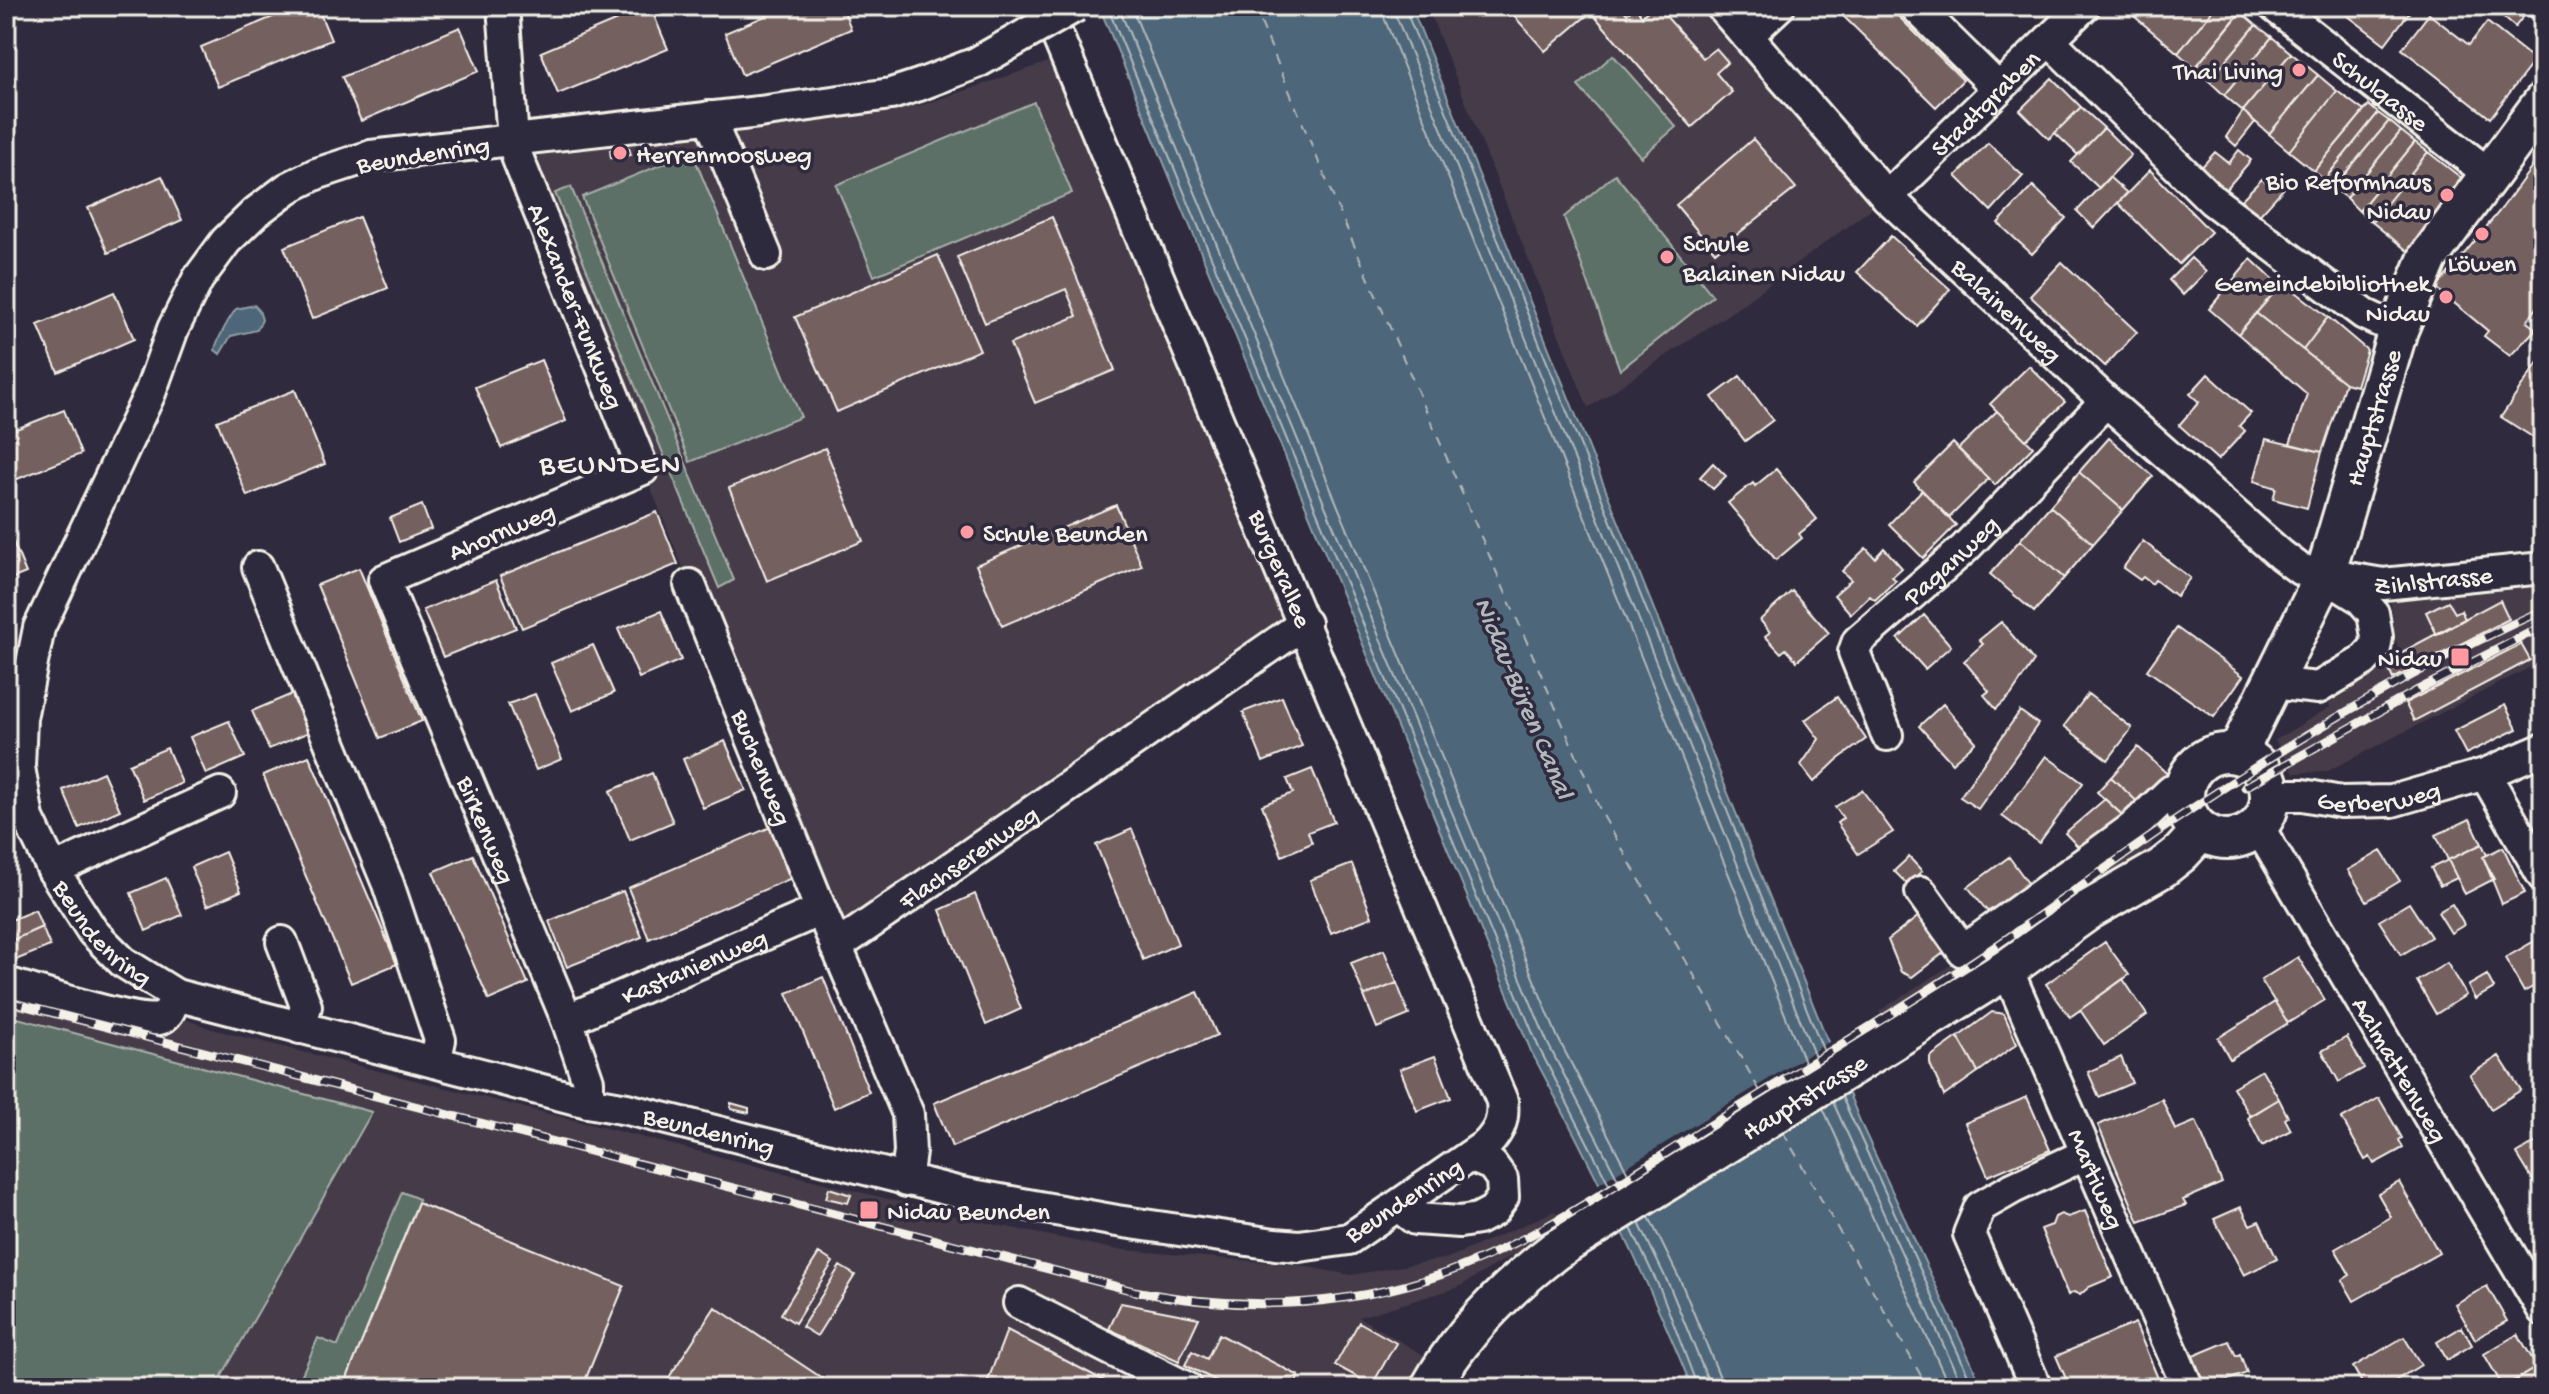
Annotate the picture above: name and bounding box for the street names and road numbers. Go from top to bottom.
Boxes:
street label: Stadtgraben [1926,45,2050,166]
street label: Schulgasse [2324,46,2434,141]
street label: Beundenring [354,132,492,183]
street label: Alexander-Funkweg [518,200,628,415]
street label: Balainenweg [1942,253,2066,372]
street label: Hauptstrasse [2341,346,2411,491]
street label: Ahornweg [445,498,561,570]
street label: Burgerallee [1239,505,1317,634]
street label: Paganweg [1898,511,2008,615]
street label: Zihlstrasse [2371,562,2495,605]
street label: Buchenweg [721,705,796,831]
street label: Birkenweg [447,772,520,890]
street label: Gerberweg [2314,777,2445,823]
street label: Flachserenweg [894,801,1046,919]
street label: Beundenring [43,875,156,996]
street label: Kastanienweg [618,924,773,1014]
street label: Aalmattenweg [2342,993,2452,1150]
street label: Hauptstrasse [1738,1049,1875,1150]
street label: Beundenring [638,1102,777,1165]
street label: Martiweg [2058,1125,2129,1235]
street label: Beundenring [1340,1153,1470,1253]

